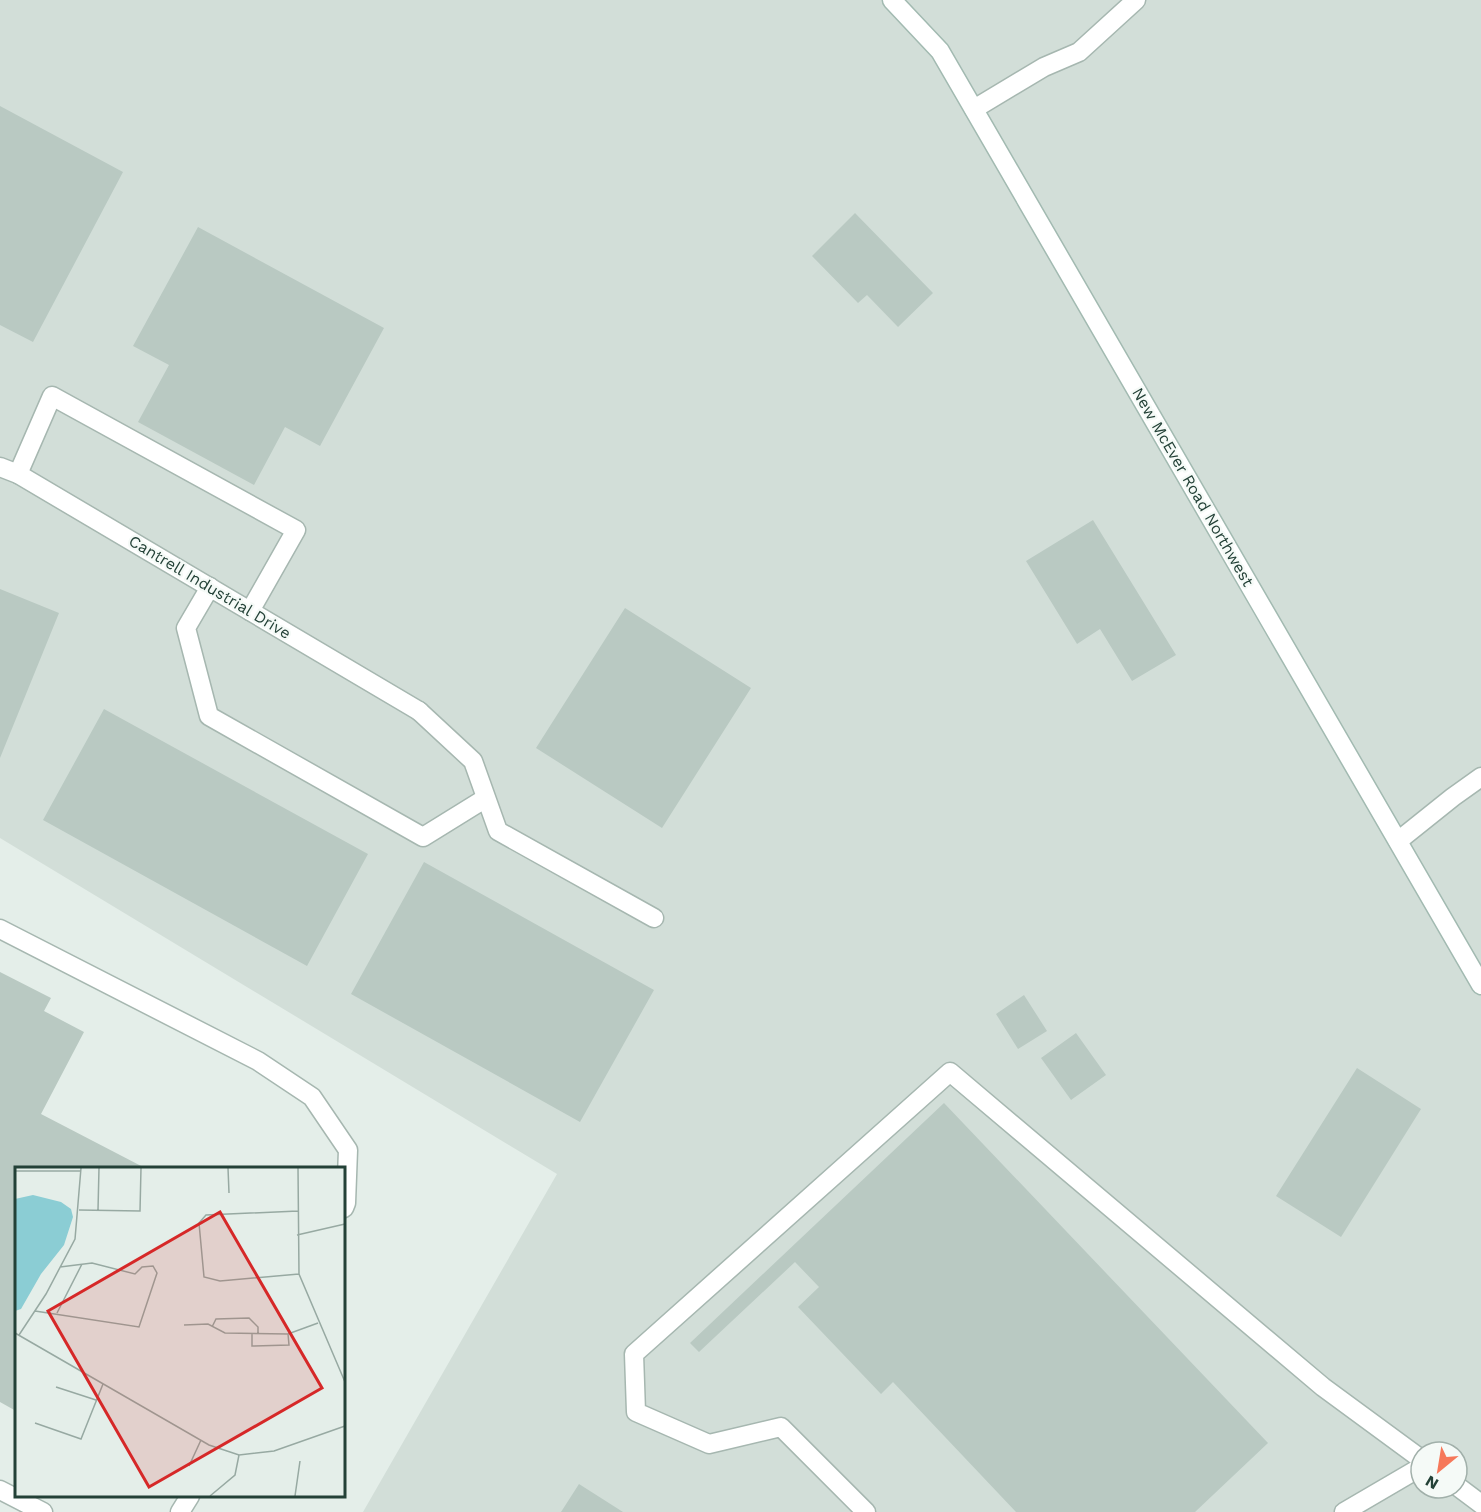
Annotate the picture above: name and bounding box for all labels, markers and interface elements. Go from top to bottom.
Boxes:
street label: New McEver Road Northwest [1128,384,1258,590]
street label: Cantrell Industrial Drive [125,531,295,643]
inset map [15,1167,345,1497]
north arrow [1409,1440,1469,1500]
text: N [1422,1471,1442,1494]

